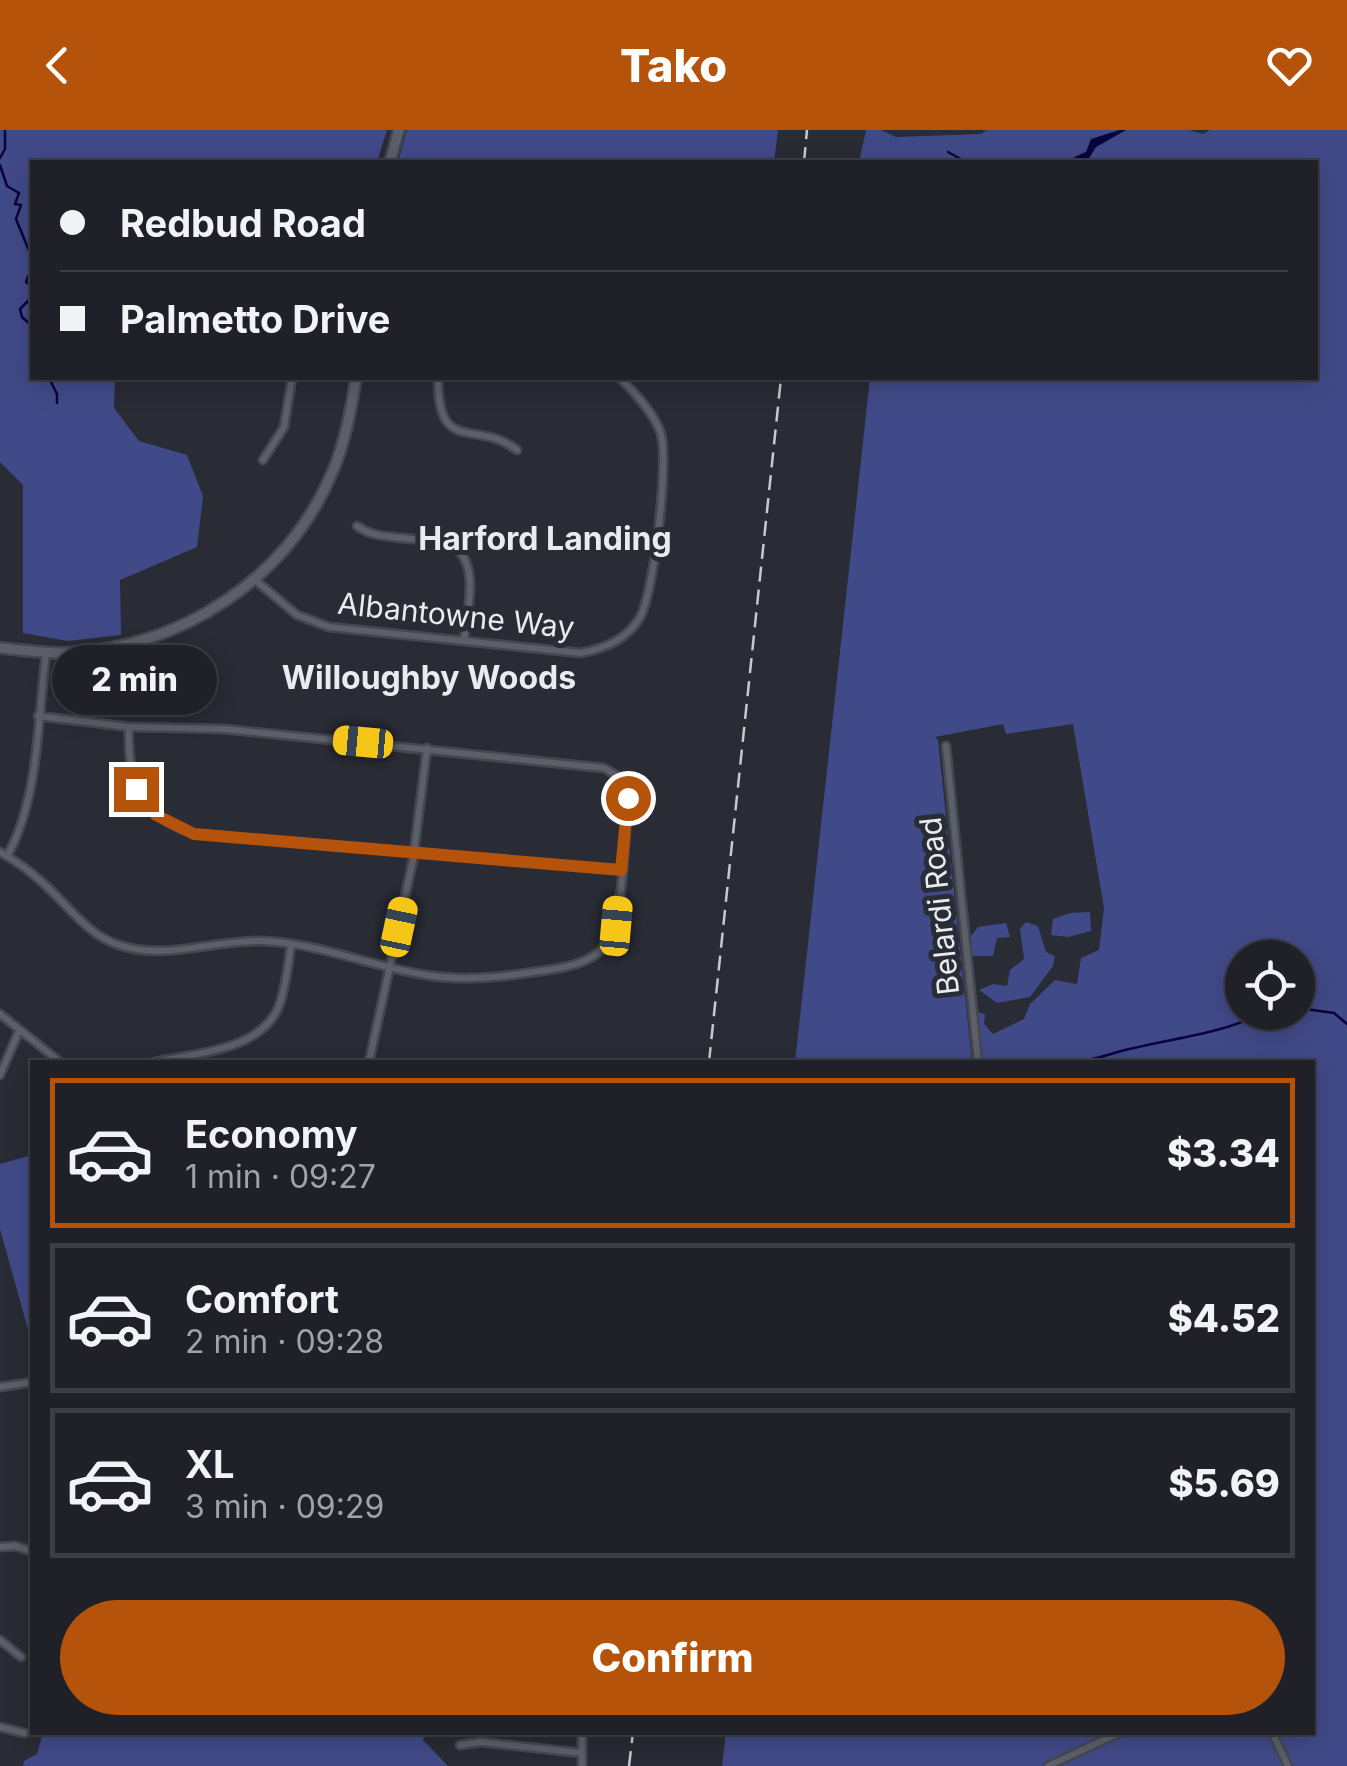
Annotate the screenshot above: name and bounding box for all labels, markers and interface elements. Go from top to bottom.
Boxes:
icon: back [30,38,85,93]
text: Tako [620,38,727,93]
icon: heart [1262,38,1317,93]
text: Redbud Road [120,200,366,246]
text: Palmetto Drive [120,296,390,342]
district label: Harford Landing [418,519,672,558]
street label: Albantowne Way [336,585,576,645]
callout: 2 min [54,644,218,714]
district label: Willoughby Woods [282,658,576,697]
text: 2 min [91,660,178,699]
car [332,724,394,760]
route end [114,767,159,812]
route start [606,776,651,821]
street label: Belardi Road [912,815,966,997]
car [378,895,420,959]
car [598,895,634,957]
map controls [1225,940,1315,1030]
button: locate [1225,940,1315,1030]
icon: car [65,1108,155,1198]
text: Economy [185,1111,358,1157]
text: $3.34 [1167,1130,1280,1176]
text: 1 min · 09:27 [185,1157,376,1196]
icon: car [65,1273,155,1363]
text: Comfort [185,1276,339,1322]
text: $4.52 [1168,1295,1280,1341]
text: 2 min · 09:28 [185,1322,384,1361]
icon: car [65,1438,155,1528]
text: XL [185,1441,235,1487]
text: $5.69 [1168,1460,1280,1506]
text: 3 min · 09:29 [185,1487,384,1526]
button: Confirm [60,1600,1285,1715]

